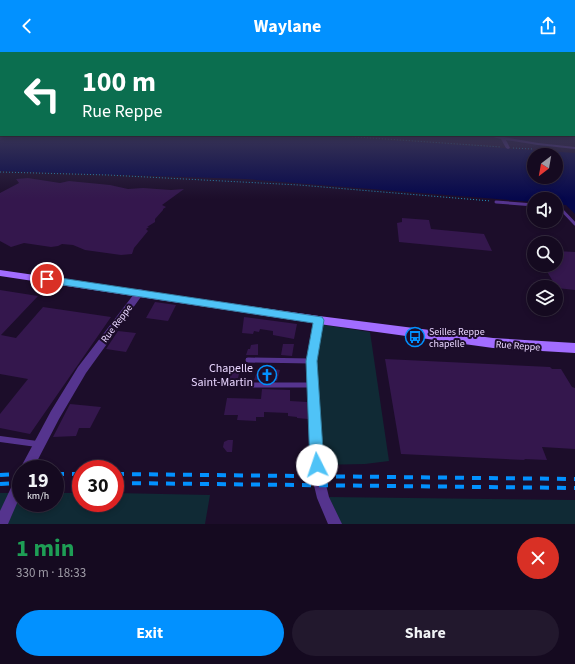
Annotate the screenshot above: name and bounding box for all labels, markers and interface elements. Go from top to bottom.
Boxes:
text: Waylane [254,14,321,39]
icon: back [16,15,38,37]
icon: share [537,15,559,37]
text: 100 m [82,62,156,102]
icon: left [16,68,68,120]
text: Rue Reppe [82,99,162,124]
north arrow [527,148,563,184]
map controls [527,148,563,316]
button: sound [527,192,563,228]
button: search [527,236,563,272]
pin [30,262,64,296]
icon: arrive [36,268,58,290]
button: layers [527,280,563,316]
street label: Rue Reppe [98,302,136,346]
place label: Seilles Reppe chapelle [429,325,485,351]
bus stop icon: Seilles Reppe chapelle [404,326,426,348]
street label: Rue Reppe [495,337,541,355]
place label: Chapelle Saint-Martin [191,360,253,391]
church icon: Chapelle Saint-Martin [256,364,278,386]
position arrow [296,444,338,486]
speed limit sign: 30 [72,460,124,512]
text: 19 [27,467,49,495]
text: km/h [27,489,49,503]
text: 1 min [16,531,74,566]
button: close [517,537,559,579]
text: 330 m · 18:33 [16,564,86,582]
button: Exit [16,610,284,656]
button: Share [292,610,559,656]

